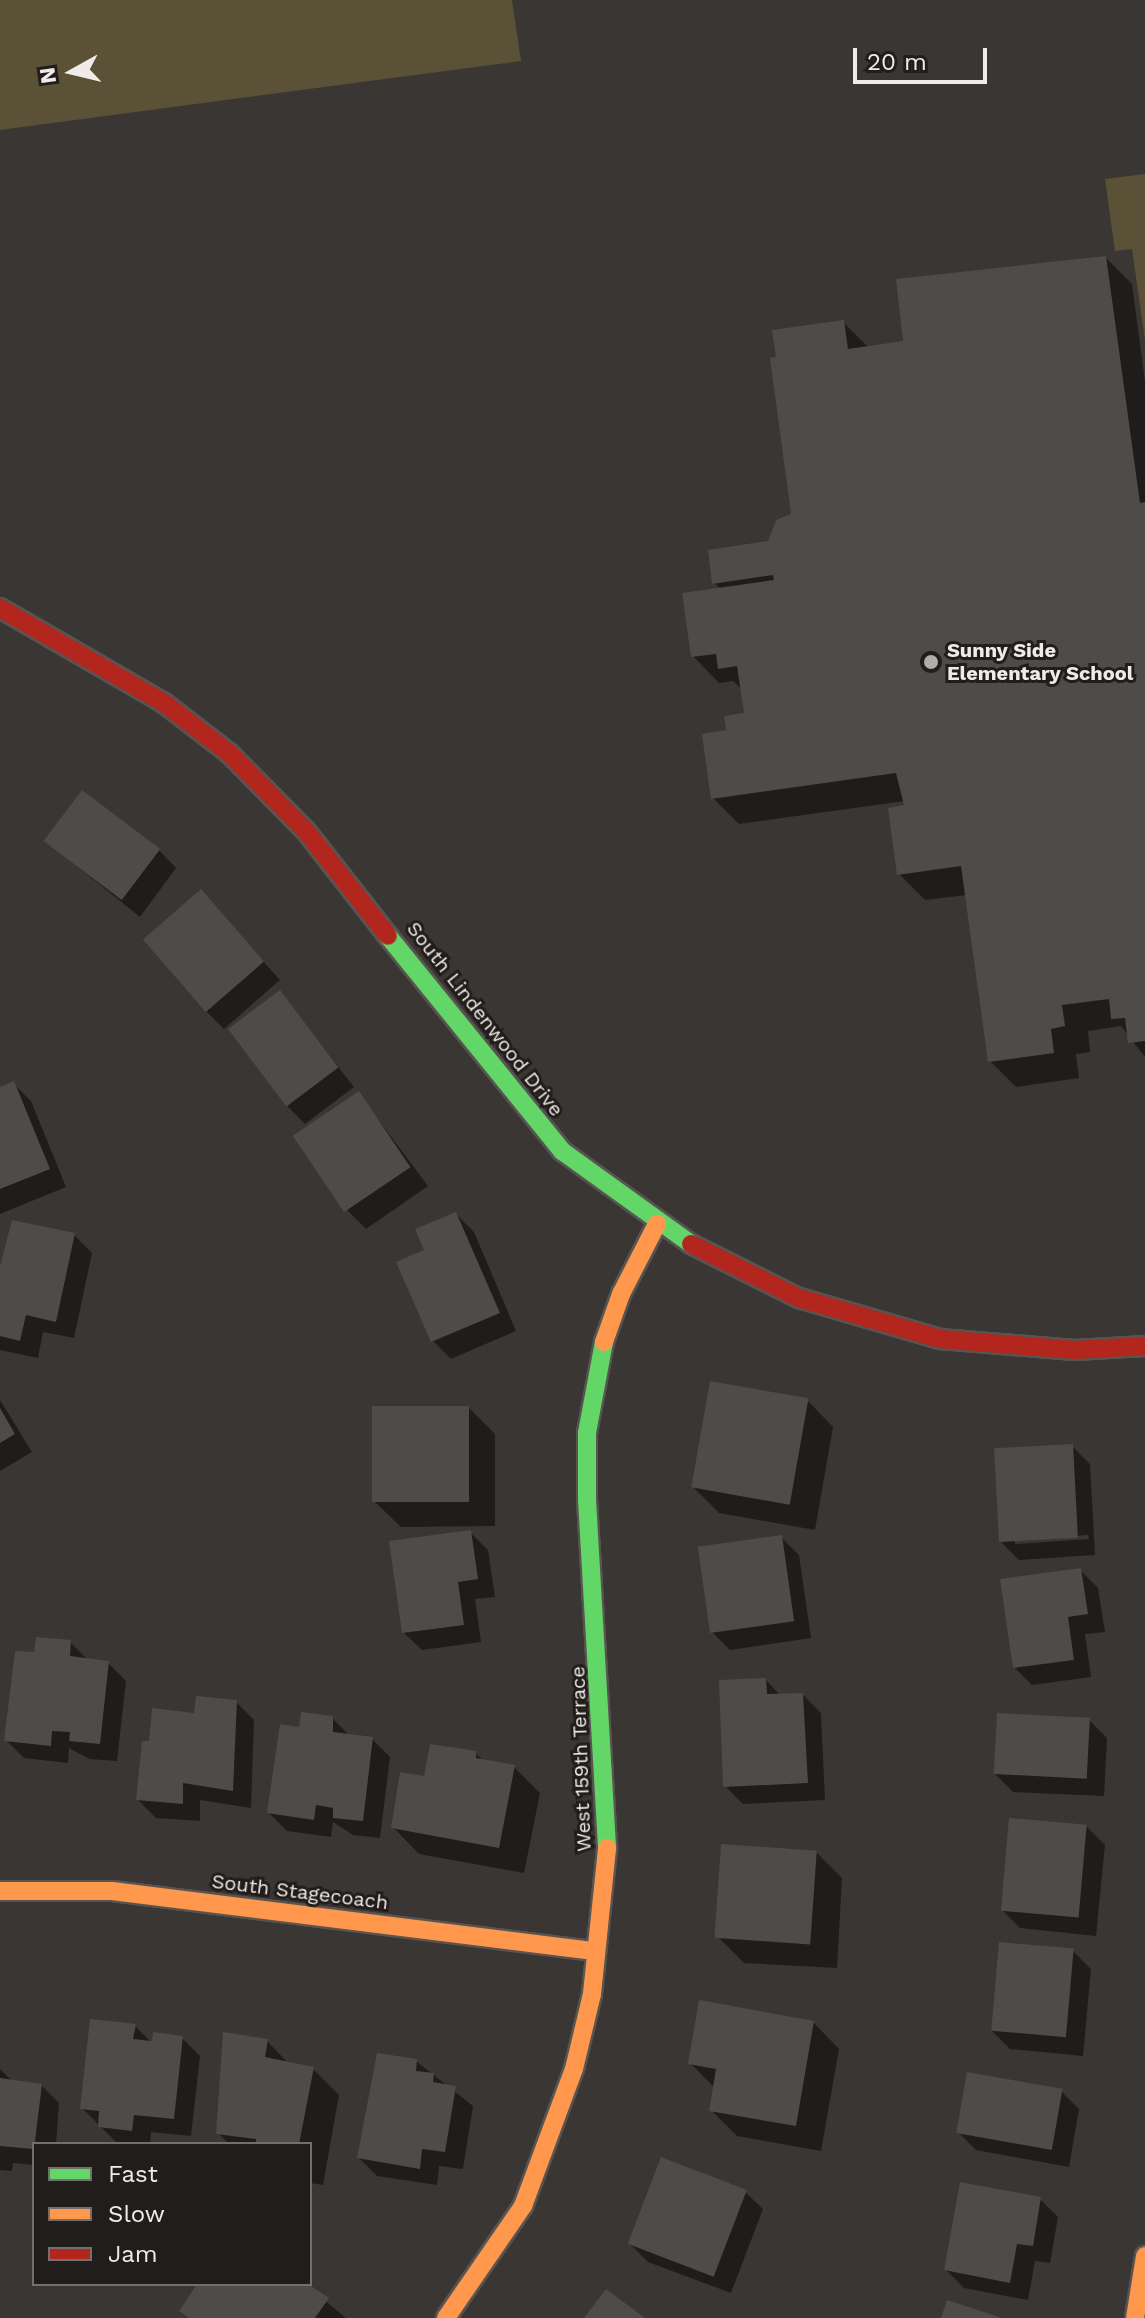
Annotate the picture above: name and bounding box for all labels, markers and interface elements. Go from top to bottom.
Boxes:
north arrow [32,32,112,112]
scale bar [857,32,991,82]
text: 20 m [867,48,927,76]
text: N [34,66,61,85]
place label: Sunny Side Elementary School [947,638,1134,685]
marker: Sunny Side Elementary School [922,653,940,671]
street label: South Lindenwood Drive [402,917,568,1121]
street label: West 159th Terrace [566,1665,596,1853]
street label: South Stagecoach [210,1869,390,1915]
legend [32,2142,312,2286]
text: Fast [108,2160,158,2188]
text: Slow [108,2200,165,2228]
text: Jam [108,2240,158,2268]

